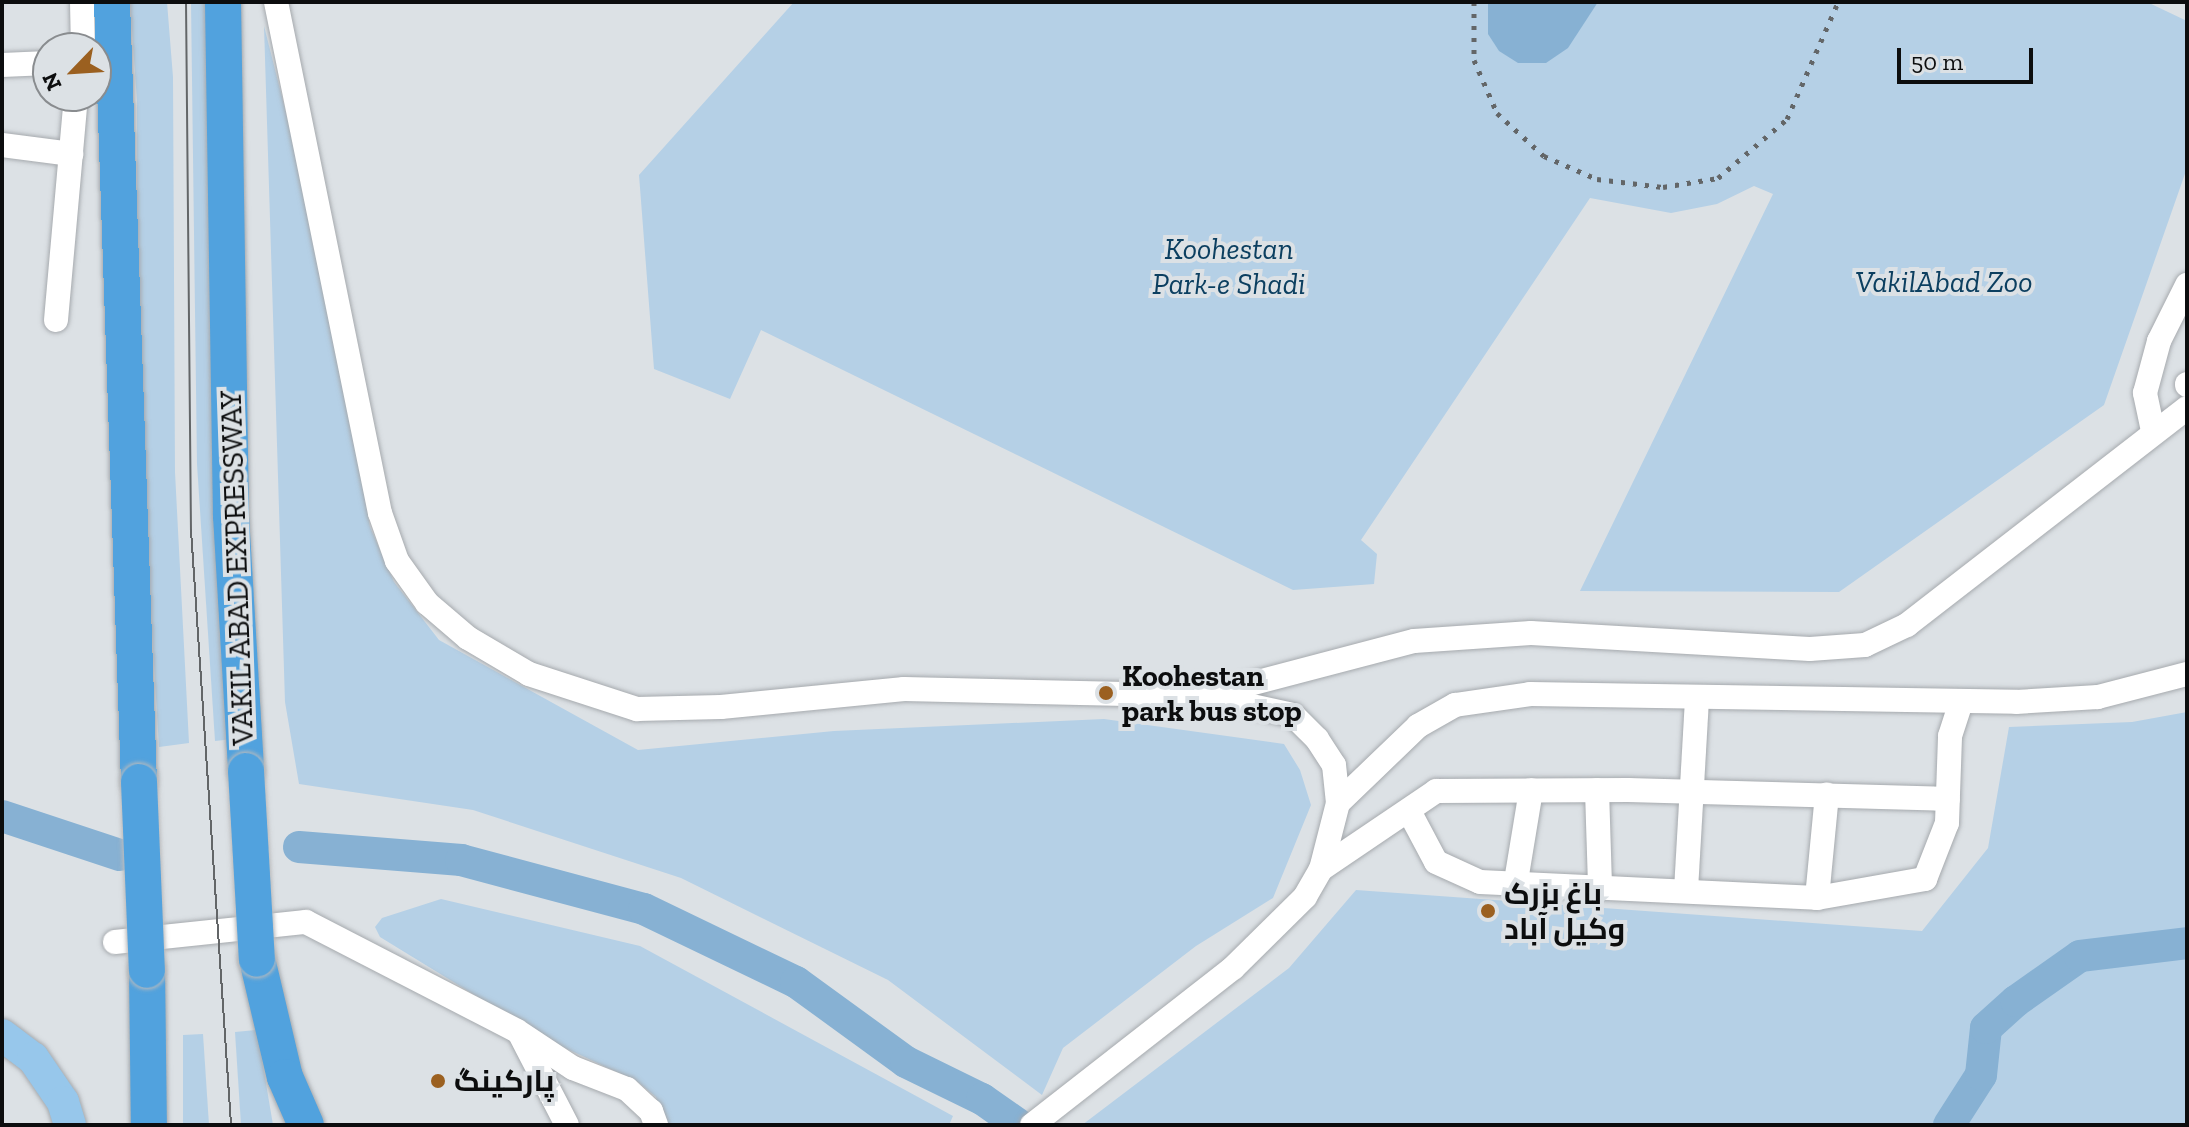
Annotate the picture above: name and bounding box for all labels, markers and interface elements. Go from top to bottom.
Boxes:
north arrow [32,32,112,112]
scale bar [1901,32,2037,82]
text: 50 m [1911,47,1963,76]
text: N [36,68,67,95]
park label: Koohestan Park-e Shadi [1152,231,1306,302]
park label: VakilAbad Zoo [1855,264,2033,300]
street label: VAKIL ABAD EXPRESSWAY [213,389,261,747]
place label: Koohestan park bus stop [1122,658,1302,728]
marker: Koohestan park bus stop [1097,684,1115,702]
place label: باغ بزرک وکیل آباد [1504,876,1625,946]
marker: باغ بزرک وکیل آباد [1479,902,1497,920]
place label: پارکینگ [454,1063,554,1099]
marker: پارکینگ [429,1072,447,1090]

